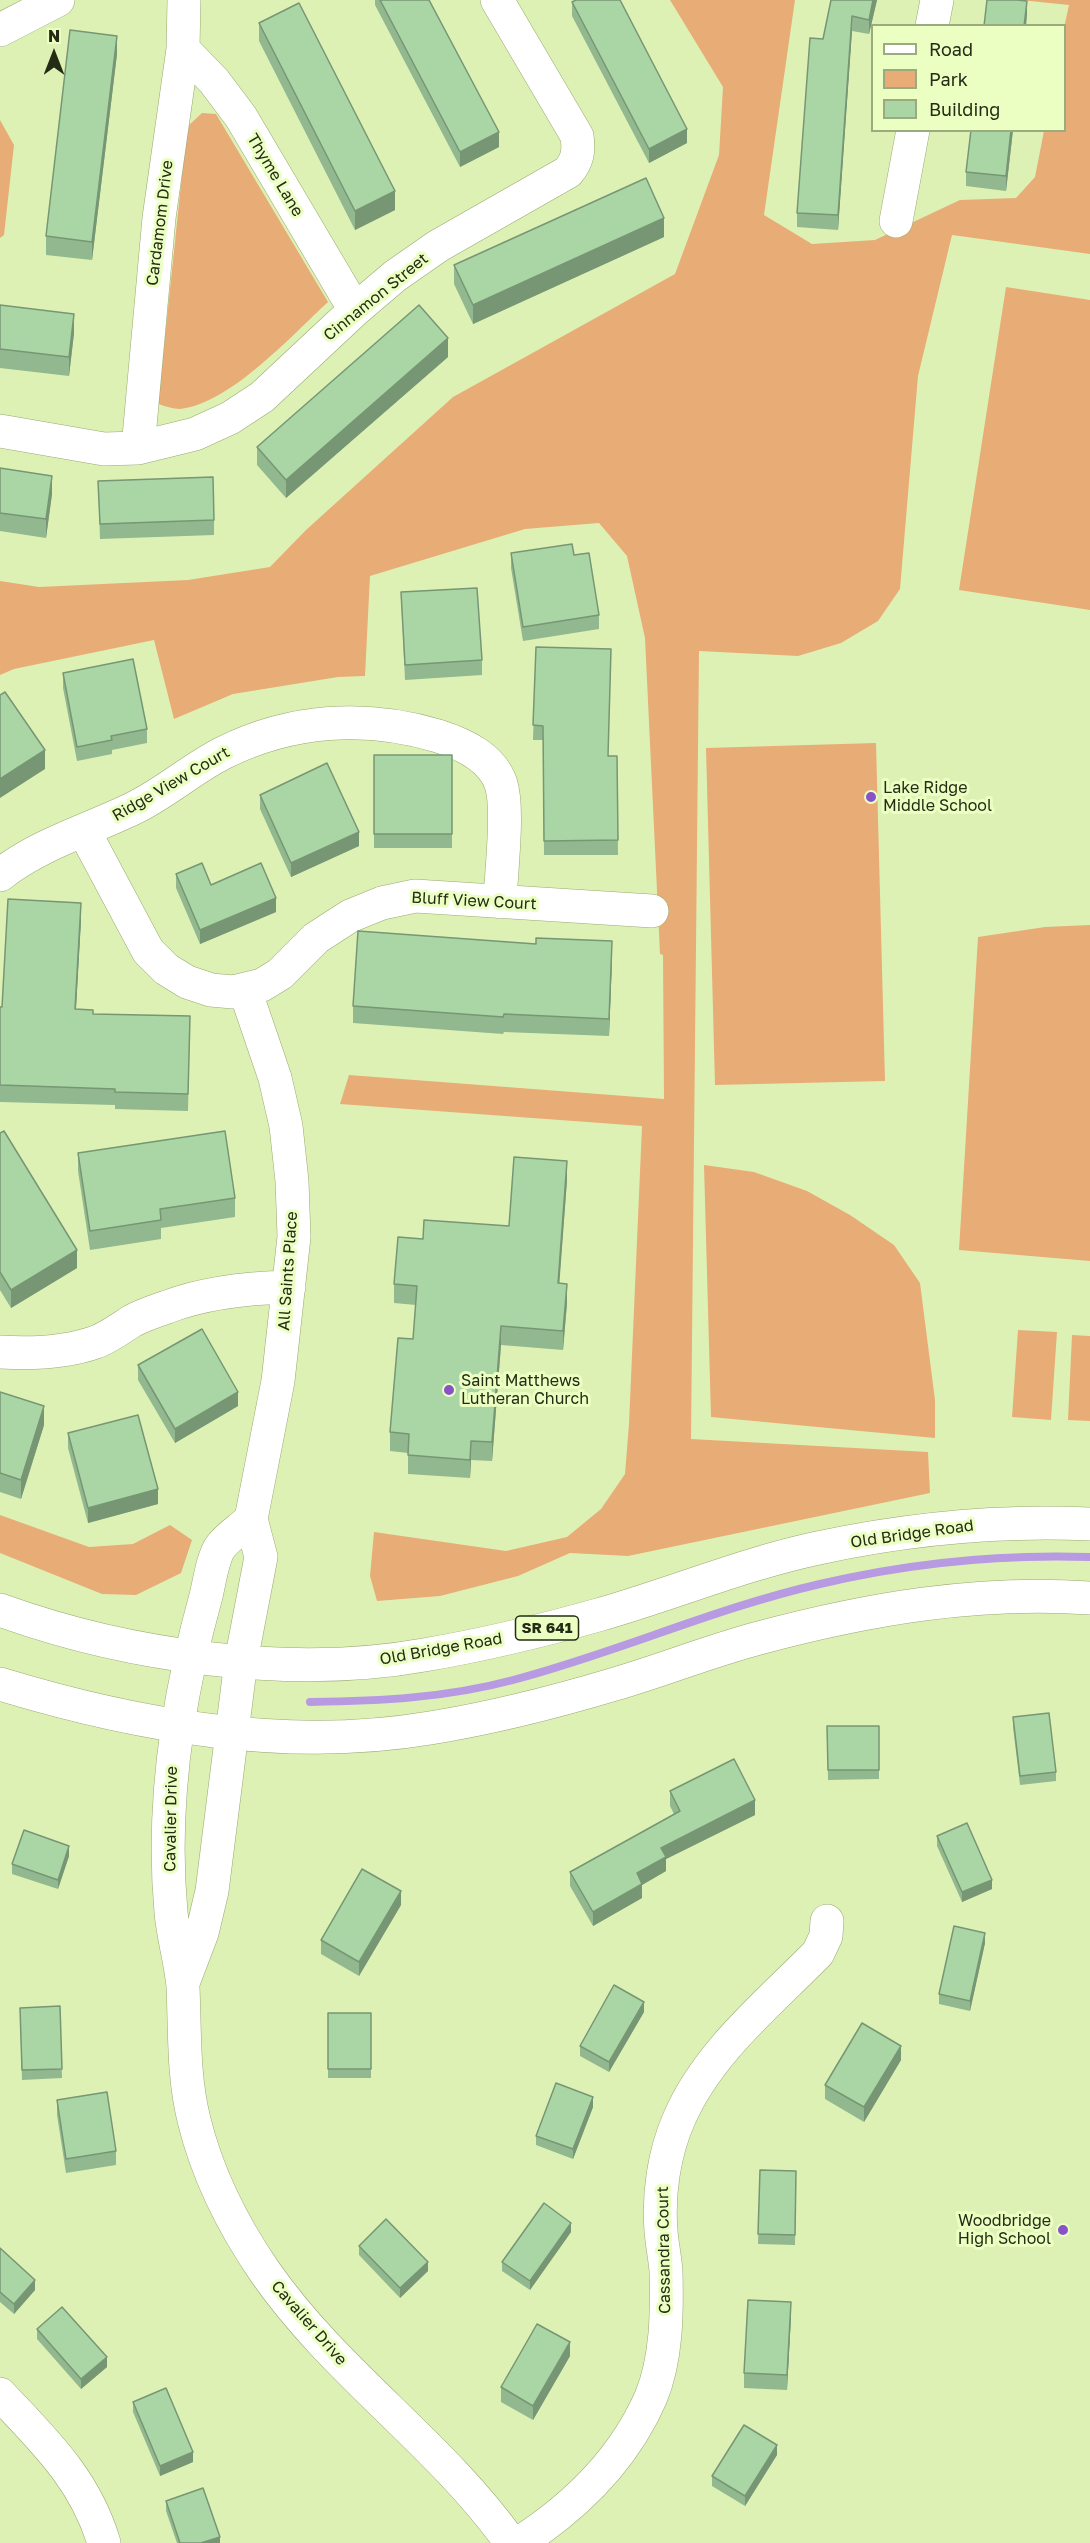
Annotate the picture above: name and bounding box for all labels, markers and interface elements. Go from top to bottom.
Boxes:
north arrow [24,24,84,84]
legend [871,24,1066,132]
text: N [48,26,60,46]
text: Road [929,38,973,60]
text: Park [929,68,968,90]
text: Building [929,98,1000,120]
street label: Thyme Lane [243,130,307,220]
street label: Cardamom Drive [143,159,177,287]
street label: Cinnamon Street [320,249,432,345]
street label: Ridge View Court [109,743,233,825]
place label: Lake Ridge Middle School [883,778,992,816]
marker: Lake Ridge Middle School [864,790,878,804]
street label: Bluff View Court [411,888,537,914]
street label: All Saints Place [274,1211,302,1331]
place label: Saint Matthews Lutheran Church [461,1371,589,1409]
marker: Saint Matthews Lutheran Church [442,1383,456,1397]
street label: Old Bridge Road [849,1516,975,1552]
road number: SR 641 [516,1616,578,1640]
street label: Old Bridge Road [378,1629,504,1669]
street label: Cavalier Drive [160,1766,182,1872]
street label: Cassandra Court [653,2186,675,2314]
place label: Woodbridge High School [958,2211,1051,2249]
marker: Woodbridge High School [1056,2223,1070,2237]
street label: Cavalier Drive [267,2277,351,2369]

